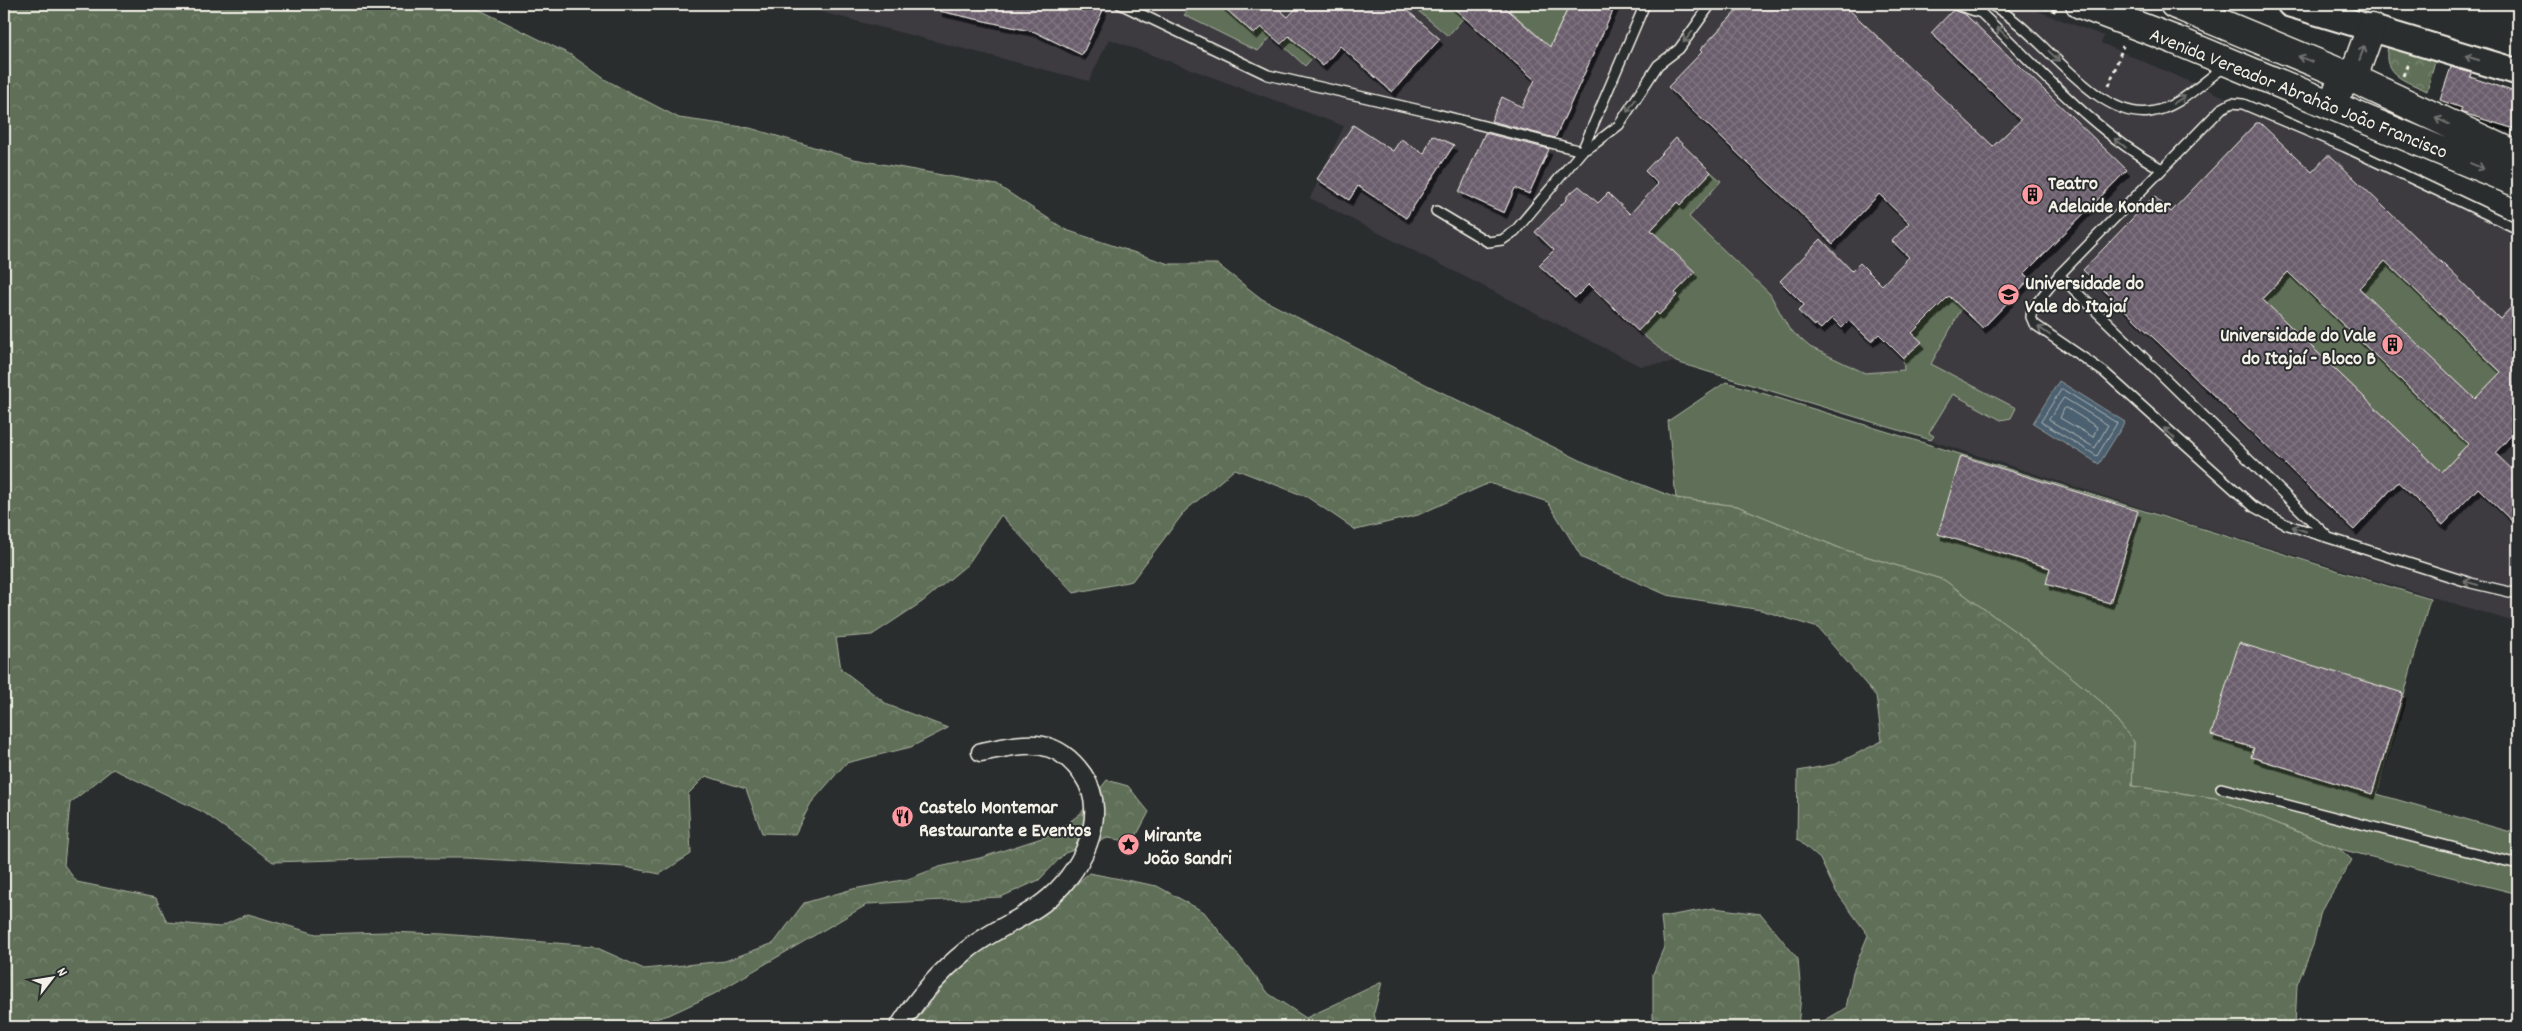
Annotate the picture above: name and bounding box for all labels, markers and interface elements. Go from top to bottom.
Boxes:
street label: Avenida Vereador Abrahão João Francisco [2145,22,2451,168]
one-way arrow [1995,26,2008,38]
one-way arrow [1682,30,1693,43]
one-way arrow [2358,46,2367,61]
one-way arrow [2047,50,2060,62]
one-way arrow [2464,53,2480,63]
one-way arrow [2298,54,2313,63]
one-way arrow [2172,94,2186,105]
one-way arrow [1626,99,1637,113]
one-way arrow [2435,115,2450,125]
one-way arrow [2114,138,2127,149]
one-way arrow [2469,161,2484,171]
place label: Teatro Adelaide Konder [2048,171,2171,222]
building icon: Teatro Adelaide Konder [2020,182,2044,206]
place label: Universidade do Vale do Itajaí [2025,271,2144,322]
school or university icon: Universidade do Vale do Itajaí [1997,282,2021,306]
place label: Universidade do Vale do Itajaí - Bloco B [2220,323,2376,374]
one-way arrow [2037,326,2051,336]
building icon: Universidade do Vale do Itajaí - Bloco B [2380,333,2404,357]
one-way arrow [2163,427,2176,439]
one-way arrow [2292,524,2307,533]
one-way arrow [2463,578,2479,587]
place label: Castelo Montemar Restaurante e Eventos [919,795,1092,846]
restaurant icon: Castelo Montemar Restaurante e Eventos [891,805,915,829]
place label: Mirante João Sandri [1144,823,1232,874]
place icon: Mirante João Sandri [1116,833,1140,857]
north arrow [28,954,78,1004]
text: N [51,964,72,981]

